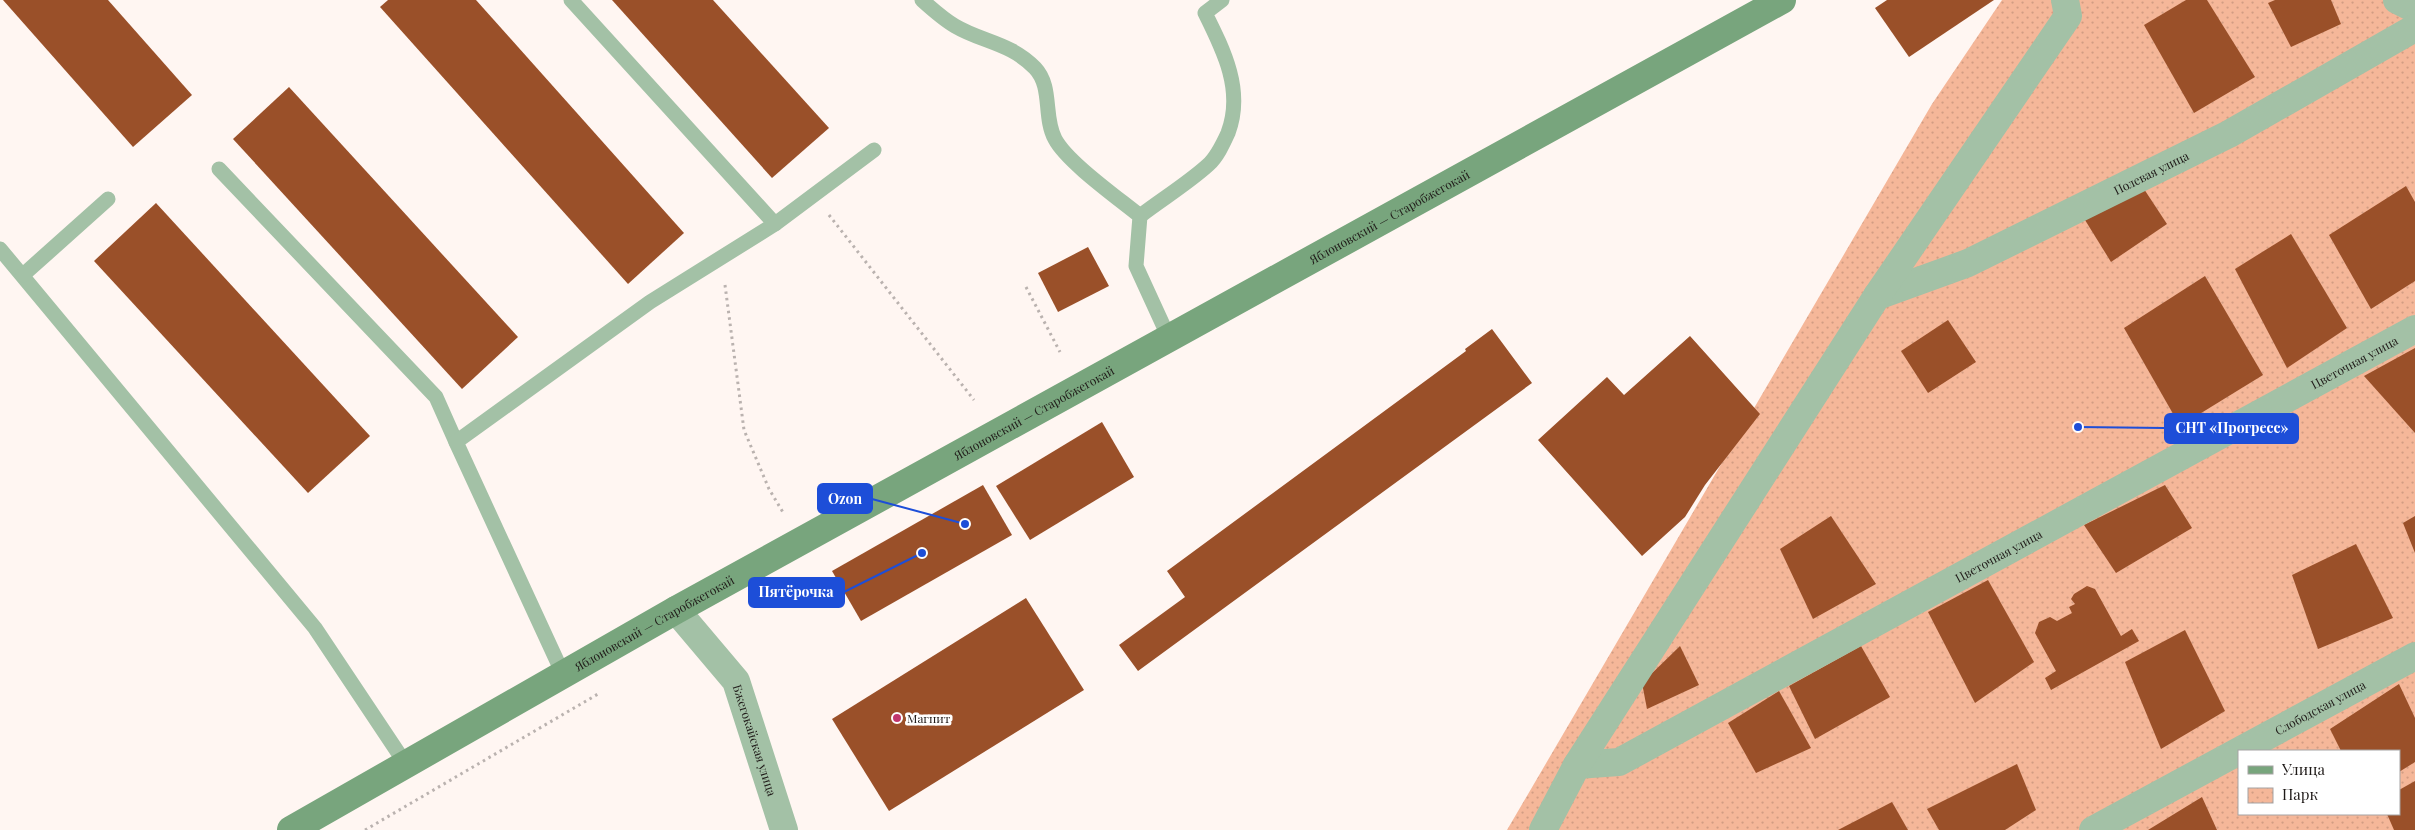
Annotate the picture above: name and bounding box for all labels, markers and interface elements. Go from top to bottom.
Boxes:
street label: Полевая улица [2111,147,2191,198]
street label: Яблоновский — Старобжегокай [1305,166,1473,268]
street label: Цветочная улица [2308,332,2400,392]
street label: Яблоновский — Старобжегокай [950,362,1117,464]
callout: СНТ «Прогресс» [2165,414,2298,443]
text: СНТ «Прогресс» [2176,418,2288,437]
callout: Ozon [818,484,872,513]
text: Ozon [828,489,863,508]
street label: Цветочная улица [1952,526,2045,586]
street label: Яблоновский — Старобжегокай [571,571,737,675]
callout: Пятёрочка [749,578,844,607]
text: Пятёрочка [759,582,834,601]
street label: Слободская улица [2272,676,2368,738]
street label: Бжегокайская улица [730,682,780,798]
place label: Магнит [907,710,951,726]
marker: Магнит [891,712,903,724]
legend [2238,750,2400,815]
text: Улица [2281,759,2325,779]
text: Парк [2282,784,2318,804]

